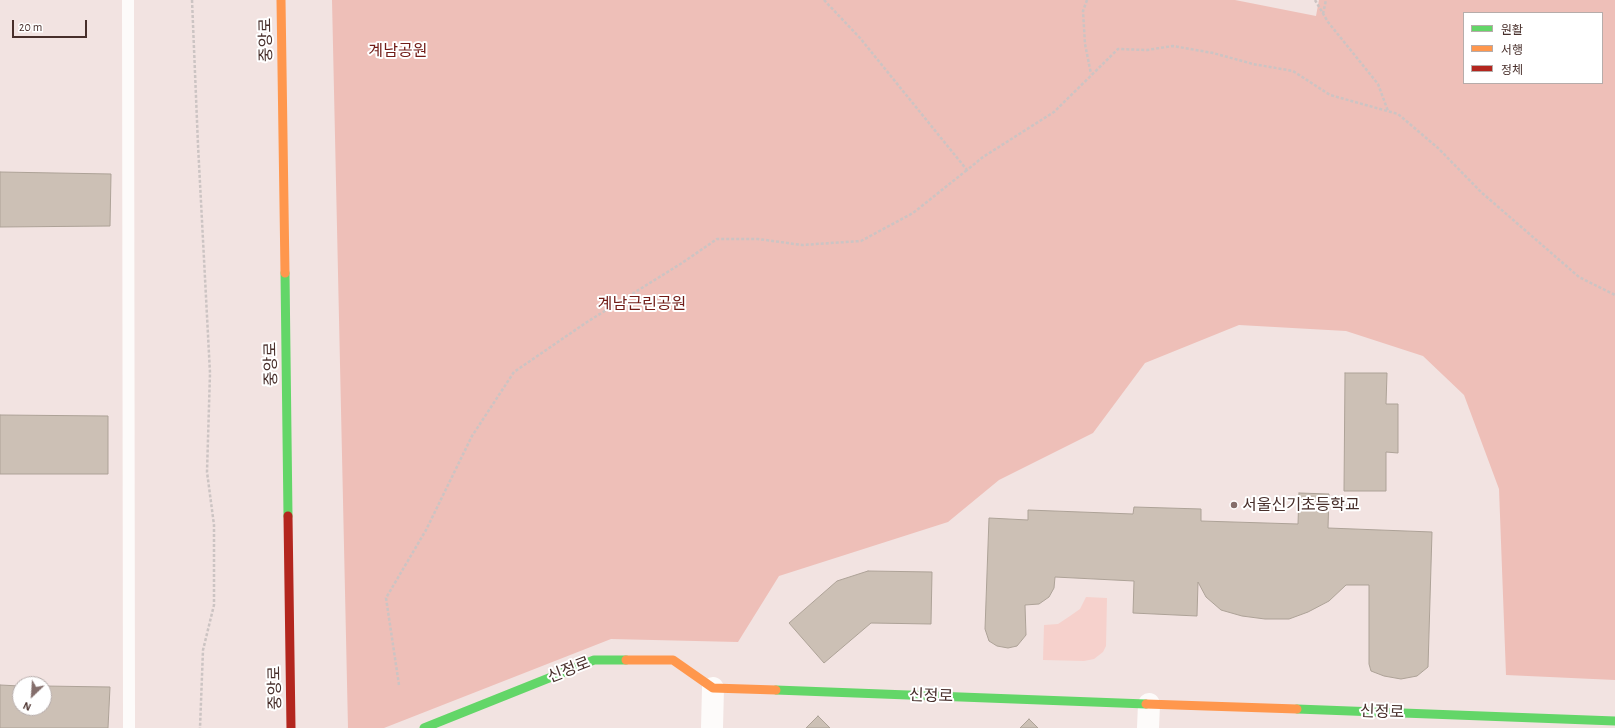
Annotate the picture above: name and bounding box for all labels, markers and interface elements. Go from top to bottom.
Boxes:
scale bar [14,12,89,38]
legend [1463,12,1603,84]
street label: 중앙로 [256,18,276,62]
text: 20 m [19,21,42,33]
text: 원활 [1501,24,1523,36]
park label: 계남공원 [369,41,427,61]
text: 서행 [1501,44,1523,56]
text: 정체 [1501,64,1523,76]
park label: 계남근린공원 [598,294,686,314]
street label: 중앙로 [261,342,281,386]
place label: 서울신기초등학교 [1242,495,1360,515]
marker: 서울신기초등학교 [1229,500,1239,510]
street label: 신정로 [545,653,593,687]
street label: 중앙로 [265,666,285,710]
north arrow [12,676,52,716]
street label: 신정로 [909,686,953,706]
text: N [21,700,33,713]
street label: 신정로 [1360,702,1404,722]

